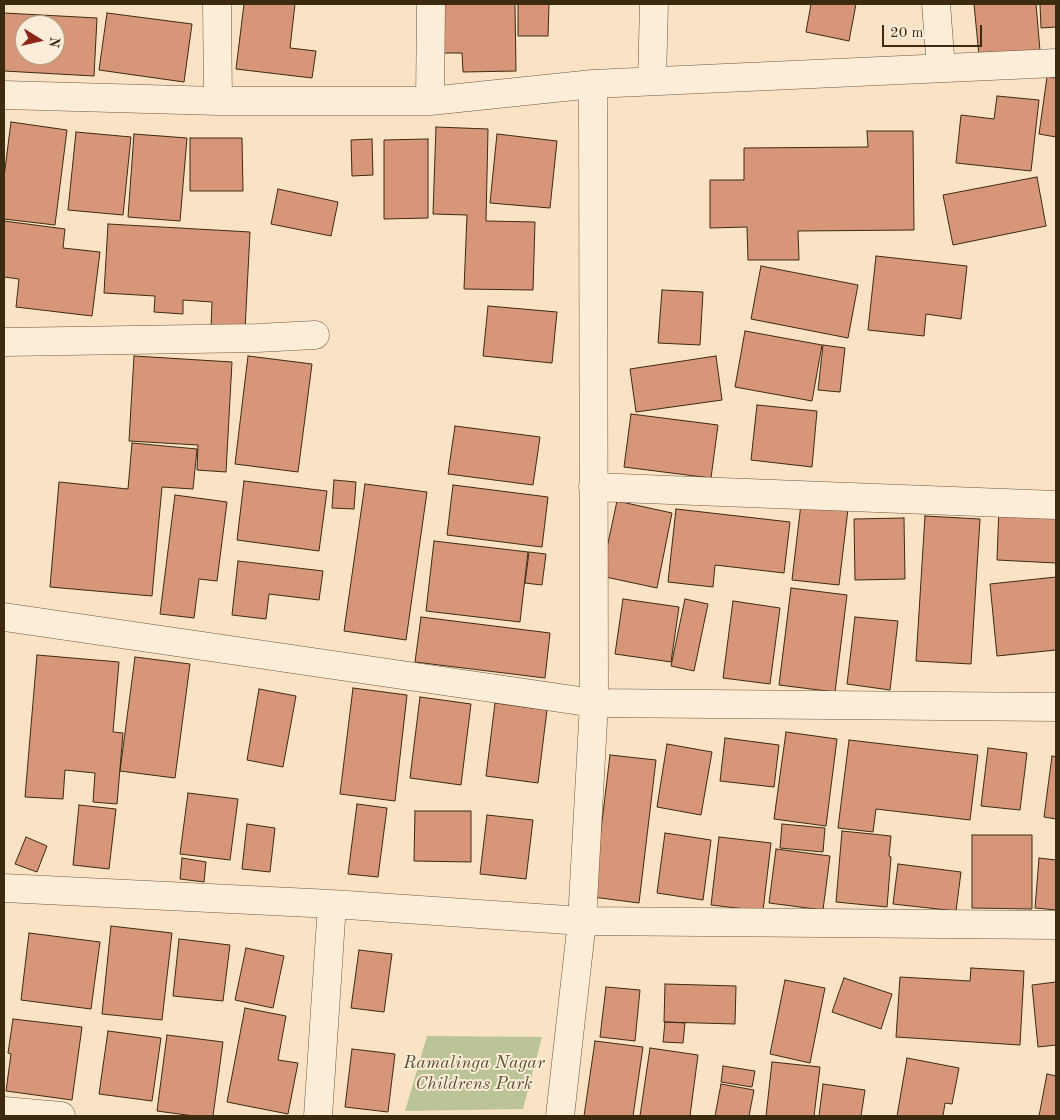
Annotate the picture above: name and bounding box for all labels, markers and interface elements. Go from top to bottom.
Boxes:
north arrow [15,15,65,65]
scale bar [885,15,985,47]
text: 20 m [890,26,924,41]
text: N [46,36,62,49]
park label: Ramalinga Nagar Childrens Park [403,1052,545,1094]

